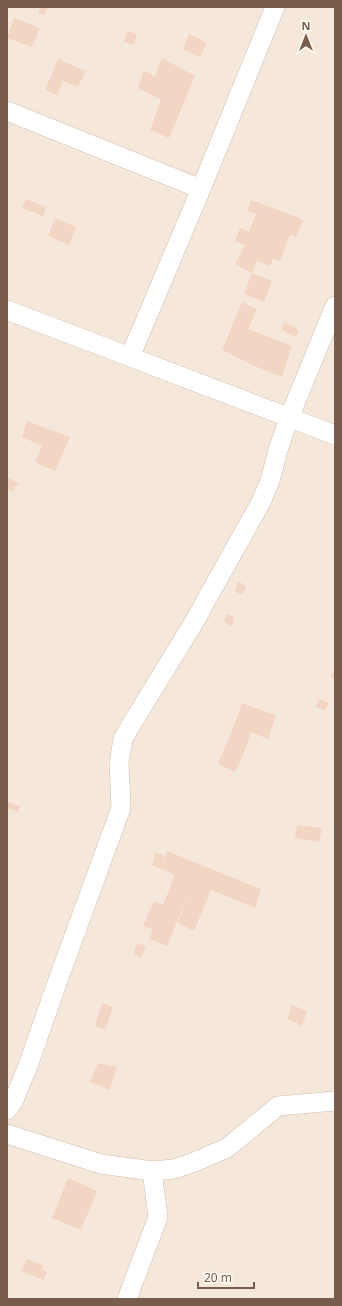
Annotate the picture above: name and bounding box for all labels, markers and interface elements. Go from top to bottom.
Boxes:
north arrow [286,16,326,56]
text: N [302,18,310,33]
scale bar [198,1264,254,1290]
text: 20 m [204,1269,232,1286]

